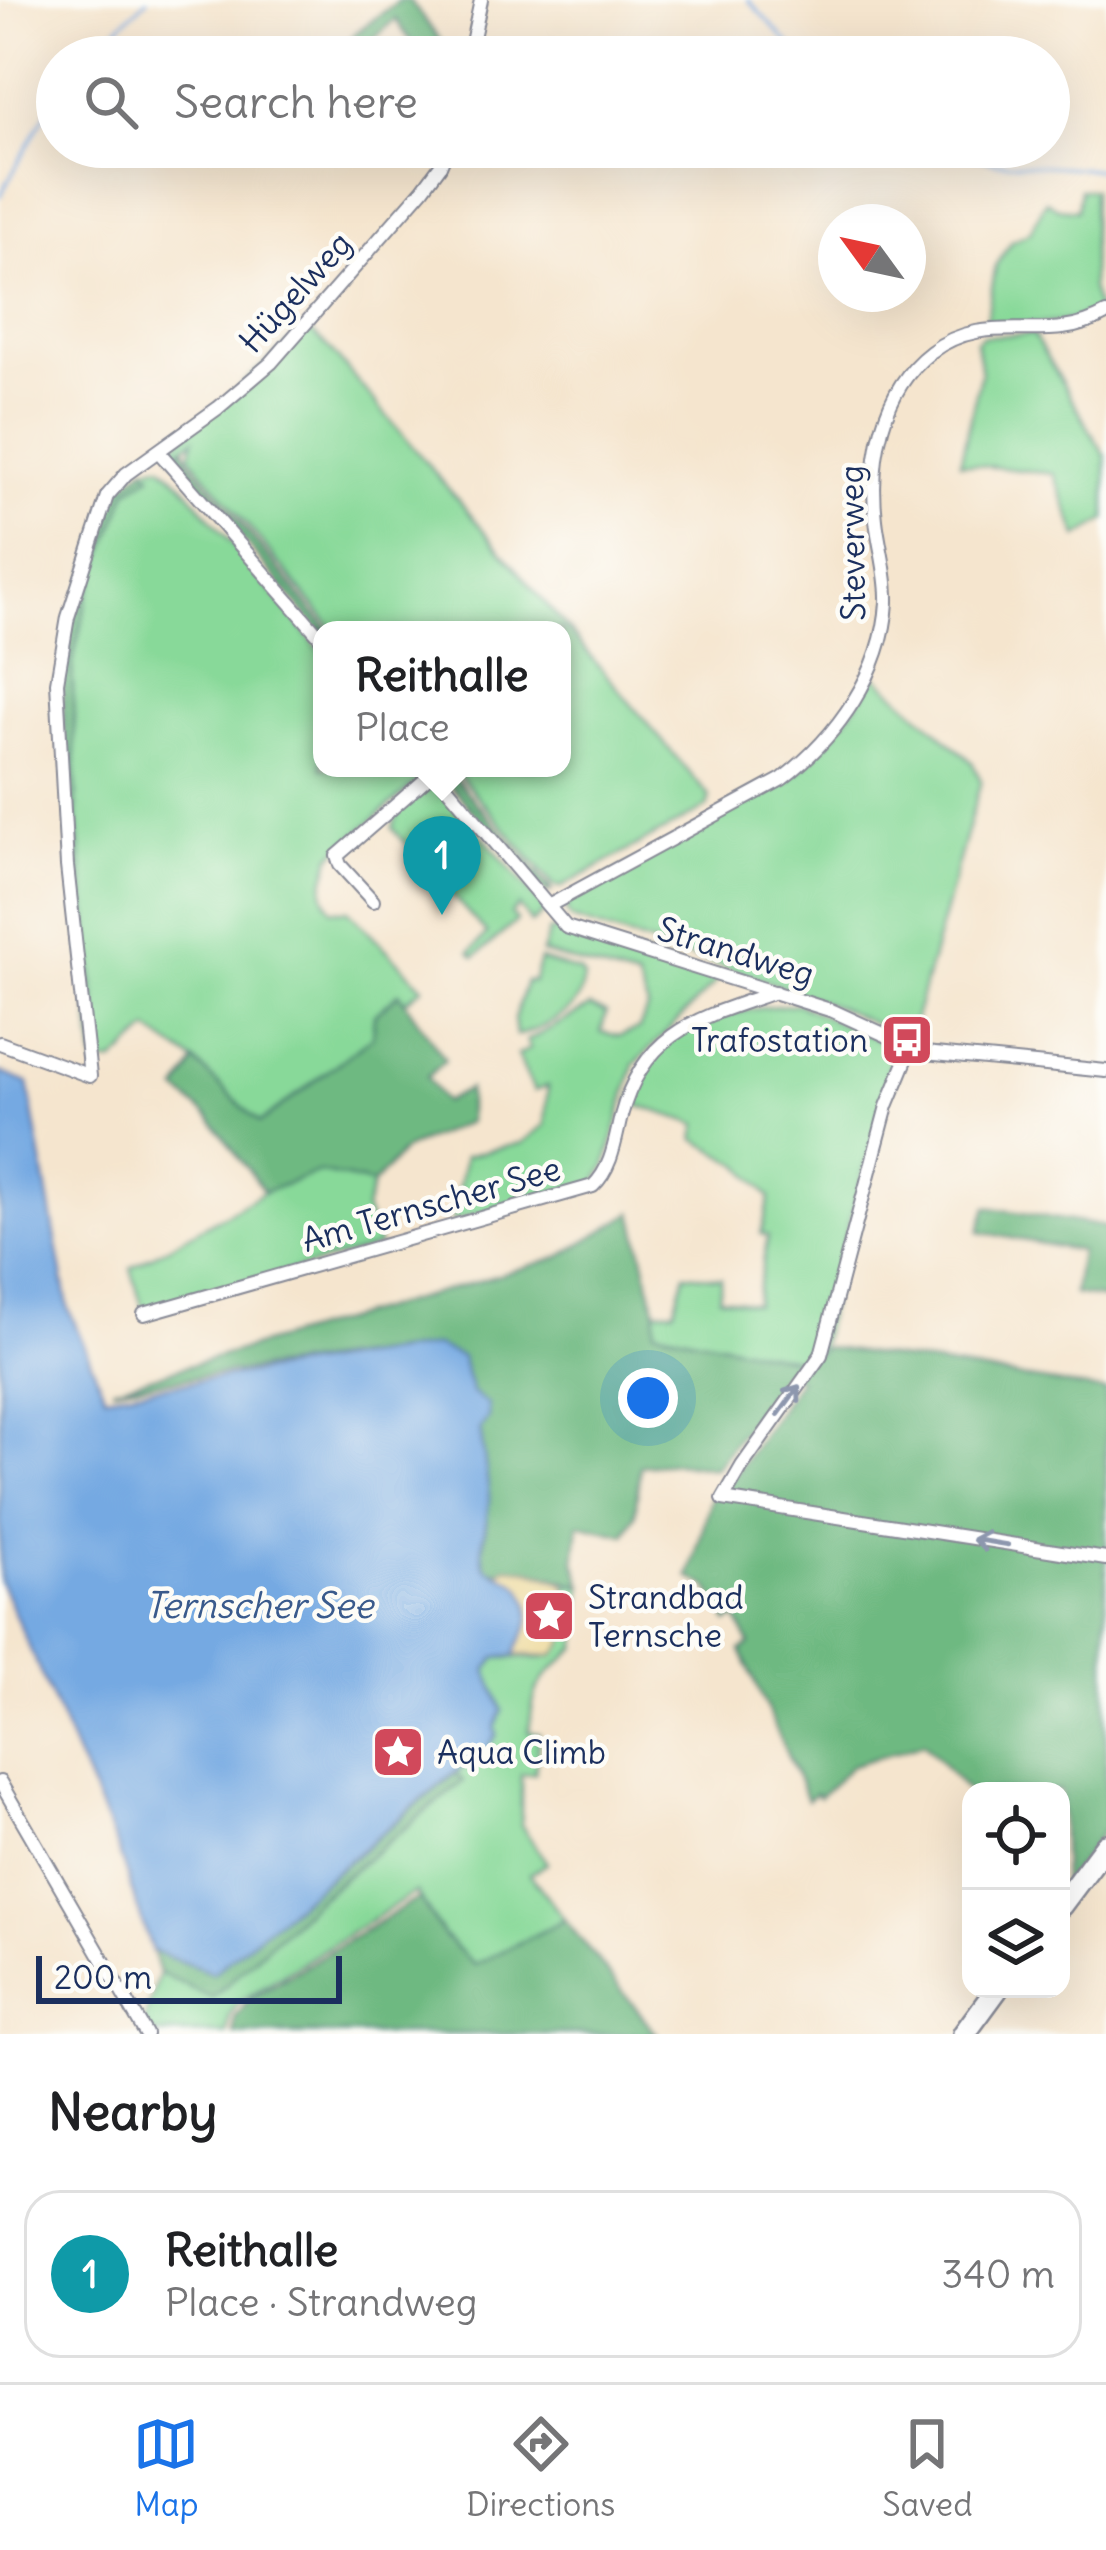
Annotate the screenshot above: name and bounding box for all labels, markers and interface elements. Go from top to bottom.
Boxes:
search box [36,36,1070,168]
icon: search [78,69,144,135]
text: Search here [174,74,418,130]
north arrow [818,204,926,312]
street label: Hügelweg [230,223,360,361]
street label: Steverweg [830,465,874,621]
popup [313,621,571,777]
text: Reithalle [355,647,529,703]
text: Place [355,703,450,752]
pin: 1 [403,816,481,915]
street label: Strandweg [653,907,819,995]
bus stop icon: Trafostation [879,1012,935,1068]
place label: Trafostation [691,1019,868,1061]
street label: Am Ternscher See [297,1147,565,1261]
your location [618,1368,678,1428]
one-way arrow [776,1384,802,1417]
one-way arrow [972,1529,1011,1552]
place label: Strandbad Ternsche [588,1576,744,1656]
water label: Ternscher See [145,1583,376,1628]
place icon: Strandbad Ternsche [521,1588,577,1644]
place icon: Aqua Climb [370,1724,426,1780]
place label: Aqua Climb [437,1731,606,1773]
map controls [962,1782,1070,1998]
button: locate [962,1782,1070,1890]
button: layers [962,1890,1070,1998]
scale bar [36,1950,342,2003]
text: 200 m [54,1956,152,1998]
text: Nearby [48,2080,217,2144]
text: Reithalle [165,2222,338,2278]
text: 1 [82,2250,98,2299]
text: 340 m [941,2250,1055,2299]
text: Place · Strandweg [165,2278,478,2327]
tab: Map [133,2411,199,2525]
tab: Directions [466,2411,615,2525]
tab: Saved [882,2411,973,2525]

